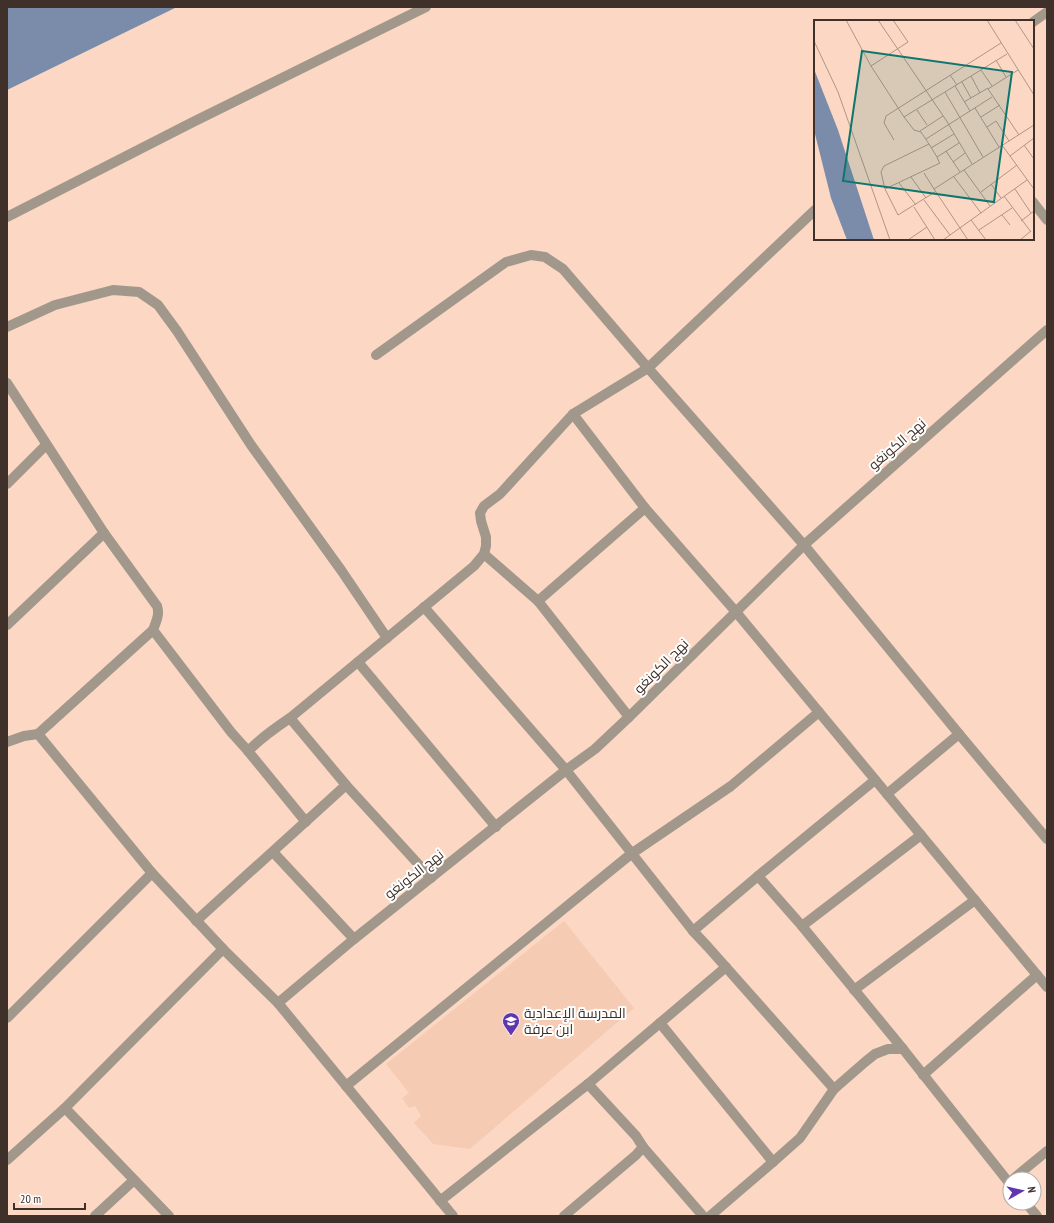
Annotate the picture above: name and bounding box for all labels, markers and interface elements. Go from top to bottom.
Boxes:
inset map [814,20,1034,240]
street label: نهج الكونغو [865,414,929,474]
street label: نهج الكونغو [630,635,692,697]
street label: نهج الكونغو [381,845,447,903]
place label: المدرسة الإعدادية ابن عرفة [524,1004,626,1038]
school or university icon: المدرسة الإعدادية ابن عرفة [501,1011,521,1036]
north arrow [1002,1171,1042,1211]
scale bar [14,1185,85,1211]
text: N [1025,1186,1039,1194]
text: 20 m [20,1191,41,1206]

